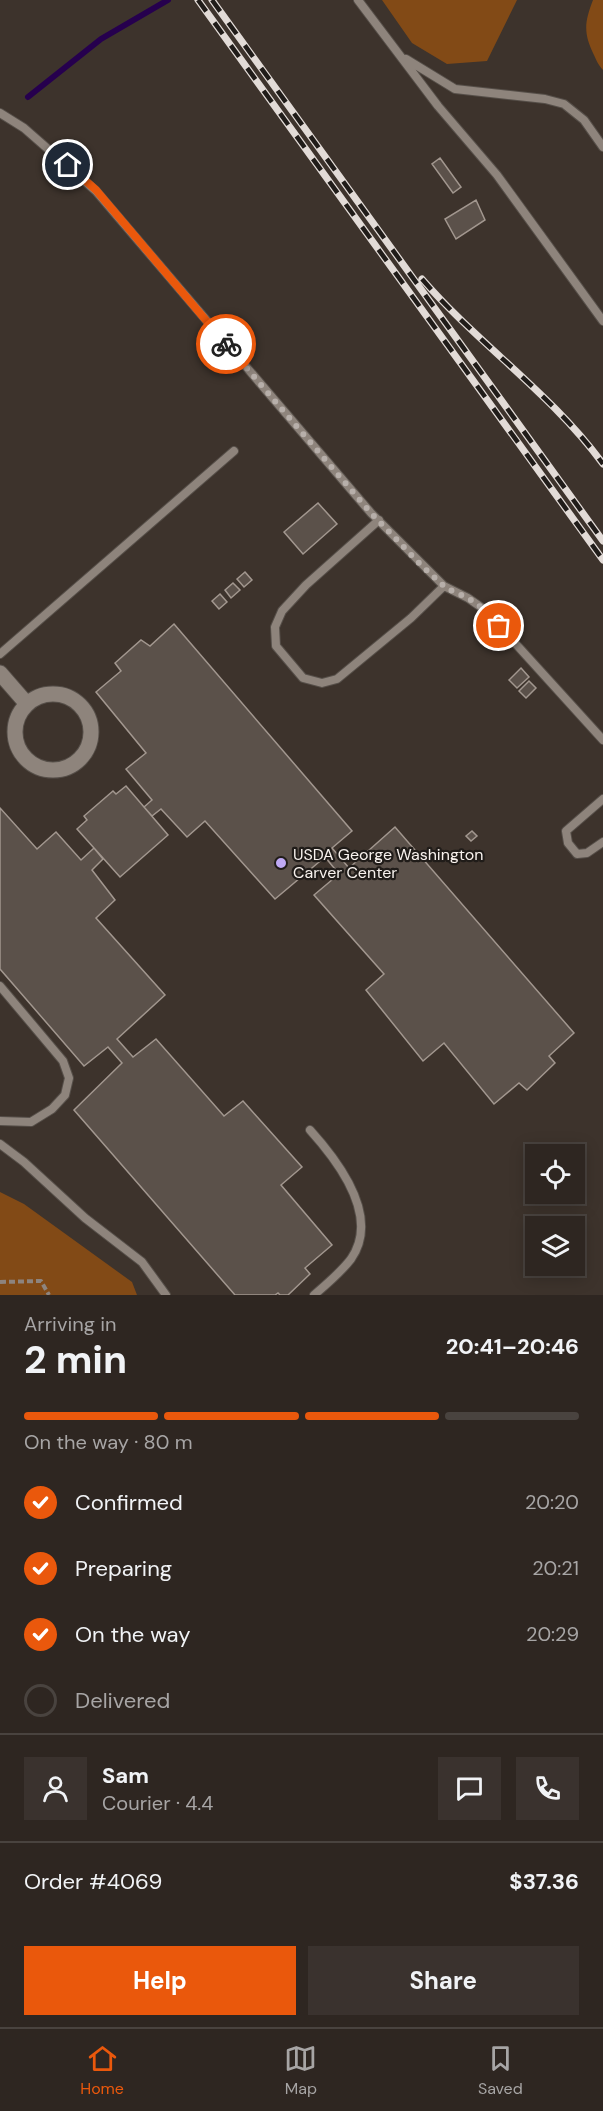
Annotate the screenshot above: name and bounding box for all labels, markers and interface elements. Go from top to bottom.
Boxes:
pin [42,139,93,190]
icon: home [51,148,84,181]
courier [196,314,256,374]
icon: bike [210,328,243,361]
pin [473,600,524,651]
icon: bag [482,609,515,642]
place label: USDA George Washington Carver Center [293,844,484,883]
marker: USDA George Washington Carver Center [274,856,288,870]
map controls [525,1144,585,1276]
button: locate [525,1144,585,1204]
button: layers [525,1216,585,1276]
text: Arriving in [24,1311,116,1337]
text: 20:41–20:46 [446,1332,579,1361]
text: 2 min [24,1334,127,1385]
text: On the way · 80 m [24,1429,192,1455]
icon: check [24,1486,57,1519]
text: Confirmed [75,1488,183,1517]
text: 20:20 [525,1489,579,1515]
icon: check [24,1552,57,1585]
text: Preparing [75,1554,172,1583]
text: 20:21 [532,1555,579,1581]
icon: check [24,1618,57,1651]
text: On the way [75,1620,190,1649]
text: 20:29 [526,1621,579,1647]
text: Delivered [75,1686,170,1715]
button: person [24,1757,87,1820]
button: chat [438,1757,501,1820]
button: phone [516,1757,579,1820]
text: Sam [102,1761,149,1790]
text: Courier · 4.4 [102,1790,213,1816]
text: Order #4069 [24,1867,162,1896]
text: $37.36 [509,1867,579,1896]
button: Help [24,1946,296,2015]
button: Share [308,1946,579,2015]
tab: Home [80,2042,124,2099]
tab: Map [284,2042,317,2099]
tab: Saved [478,2042,523,2099]

